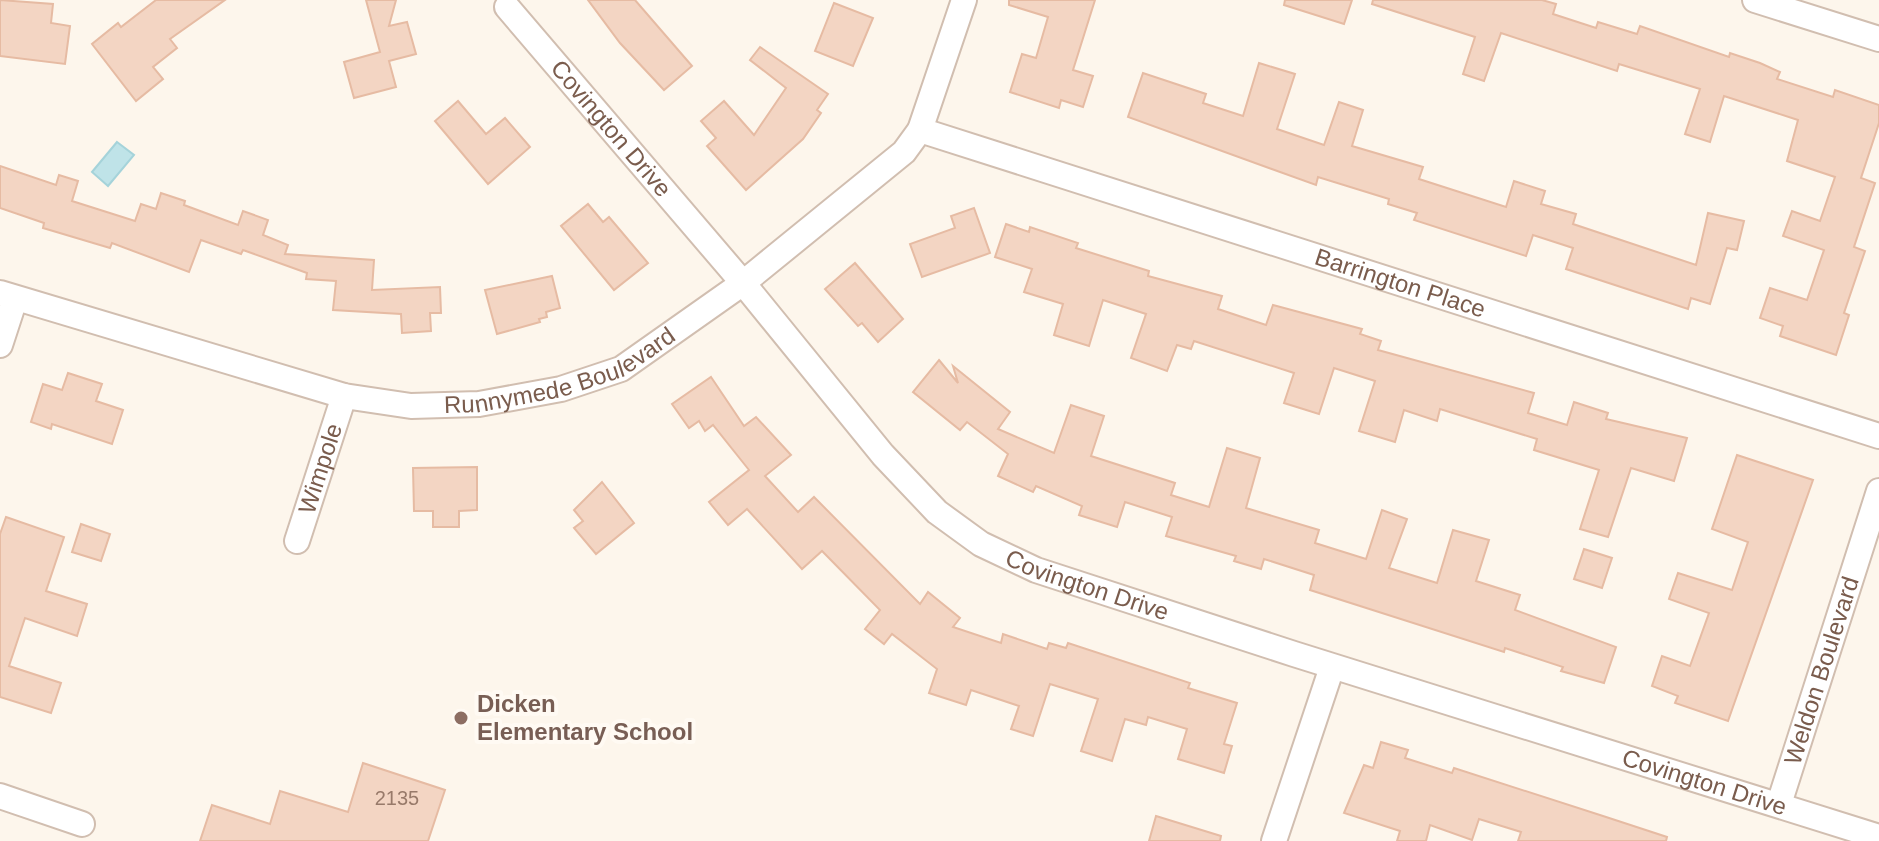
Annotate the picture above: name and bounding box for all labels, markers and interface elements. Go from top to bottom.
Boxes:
street label: Covington Drive [546,55,677,202]
street label: Barrington Place [1312,243,1489,323]
street label: Runnymede Boulevard [444,321,680,418]
street label: Wimpole [293,420,347,517]
street label: Covington Drive [1001,544,1172,625]
street label: Weldon Boulevard [1778,573,1864,768]
place label: Dicken Elementary School [477,690,693,745]
marker: Dicken Elementary School [452,709,470,727]
street label: Covington Drive [1619,744,1790,820]
house number: 2135 [375,787,419,809]

